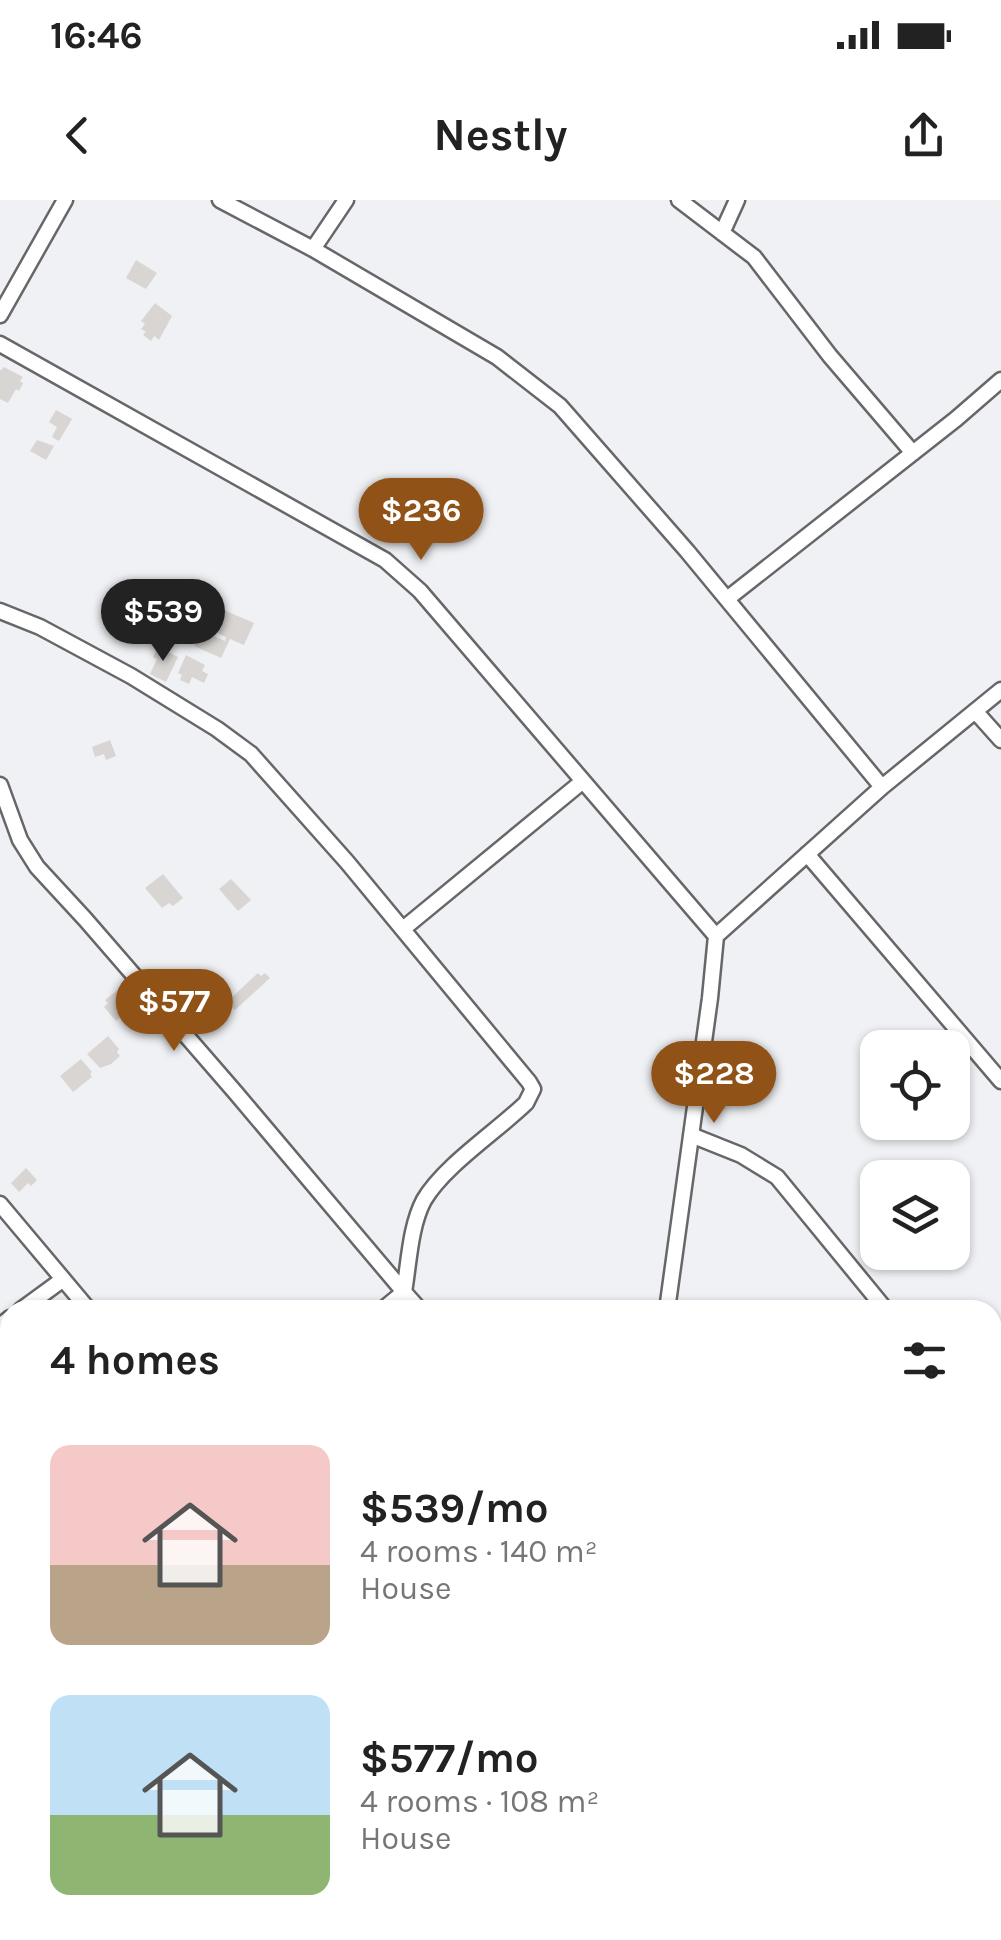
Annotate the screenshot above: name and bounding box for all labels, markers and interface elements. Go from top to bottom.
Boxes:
text: 16:46 [50,13,143,58]
icon: back [50,108,105,163]
icon: share [896,108,951,163]
text: Nestly [434,109,567,161]
pin: $236 [362,478,480,563]
text: $236 [381,492,461,529]
pin: $539 [104,579,222,664]
text: $539 [123,593,203,630]
pin: $577 [115,969,233,1054]
text: $577 [138,983,210,1020]
map controls [860,1030,970,1270]
button: locate [860,1030,970,1140]
pin: $228 [655,1041,773,1126]
text: $228 [673,1055,755,1092]
button: layers [860,1160,970,1270]
icon: filters [897,1333,952,1388]
text: 4 homes [50,1335,220,1385]
text: $539/mo [360,1483,549,1533]
icon: home [130,1485,250,1605]
text: 4 rooms · 140 m² [360,1533,598,1570]
text: House [360,1570,452,1607]
text: $577/mo [360,1733,539,1783]
icon: home [130,1735,250,1855]
text: 4 rooms · 108 m² [360,1783,599,1820]
text: House [360,1820,452,1857]

